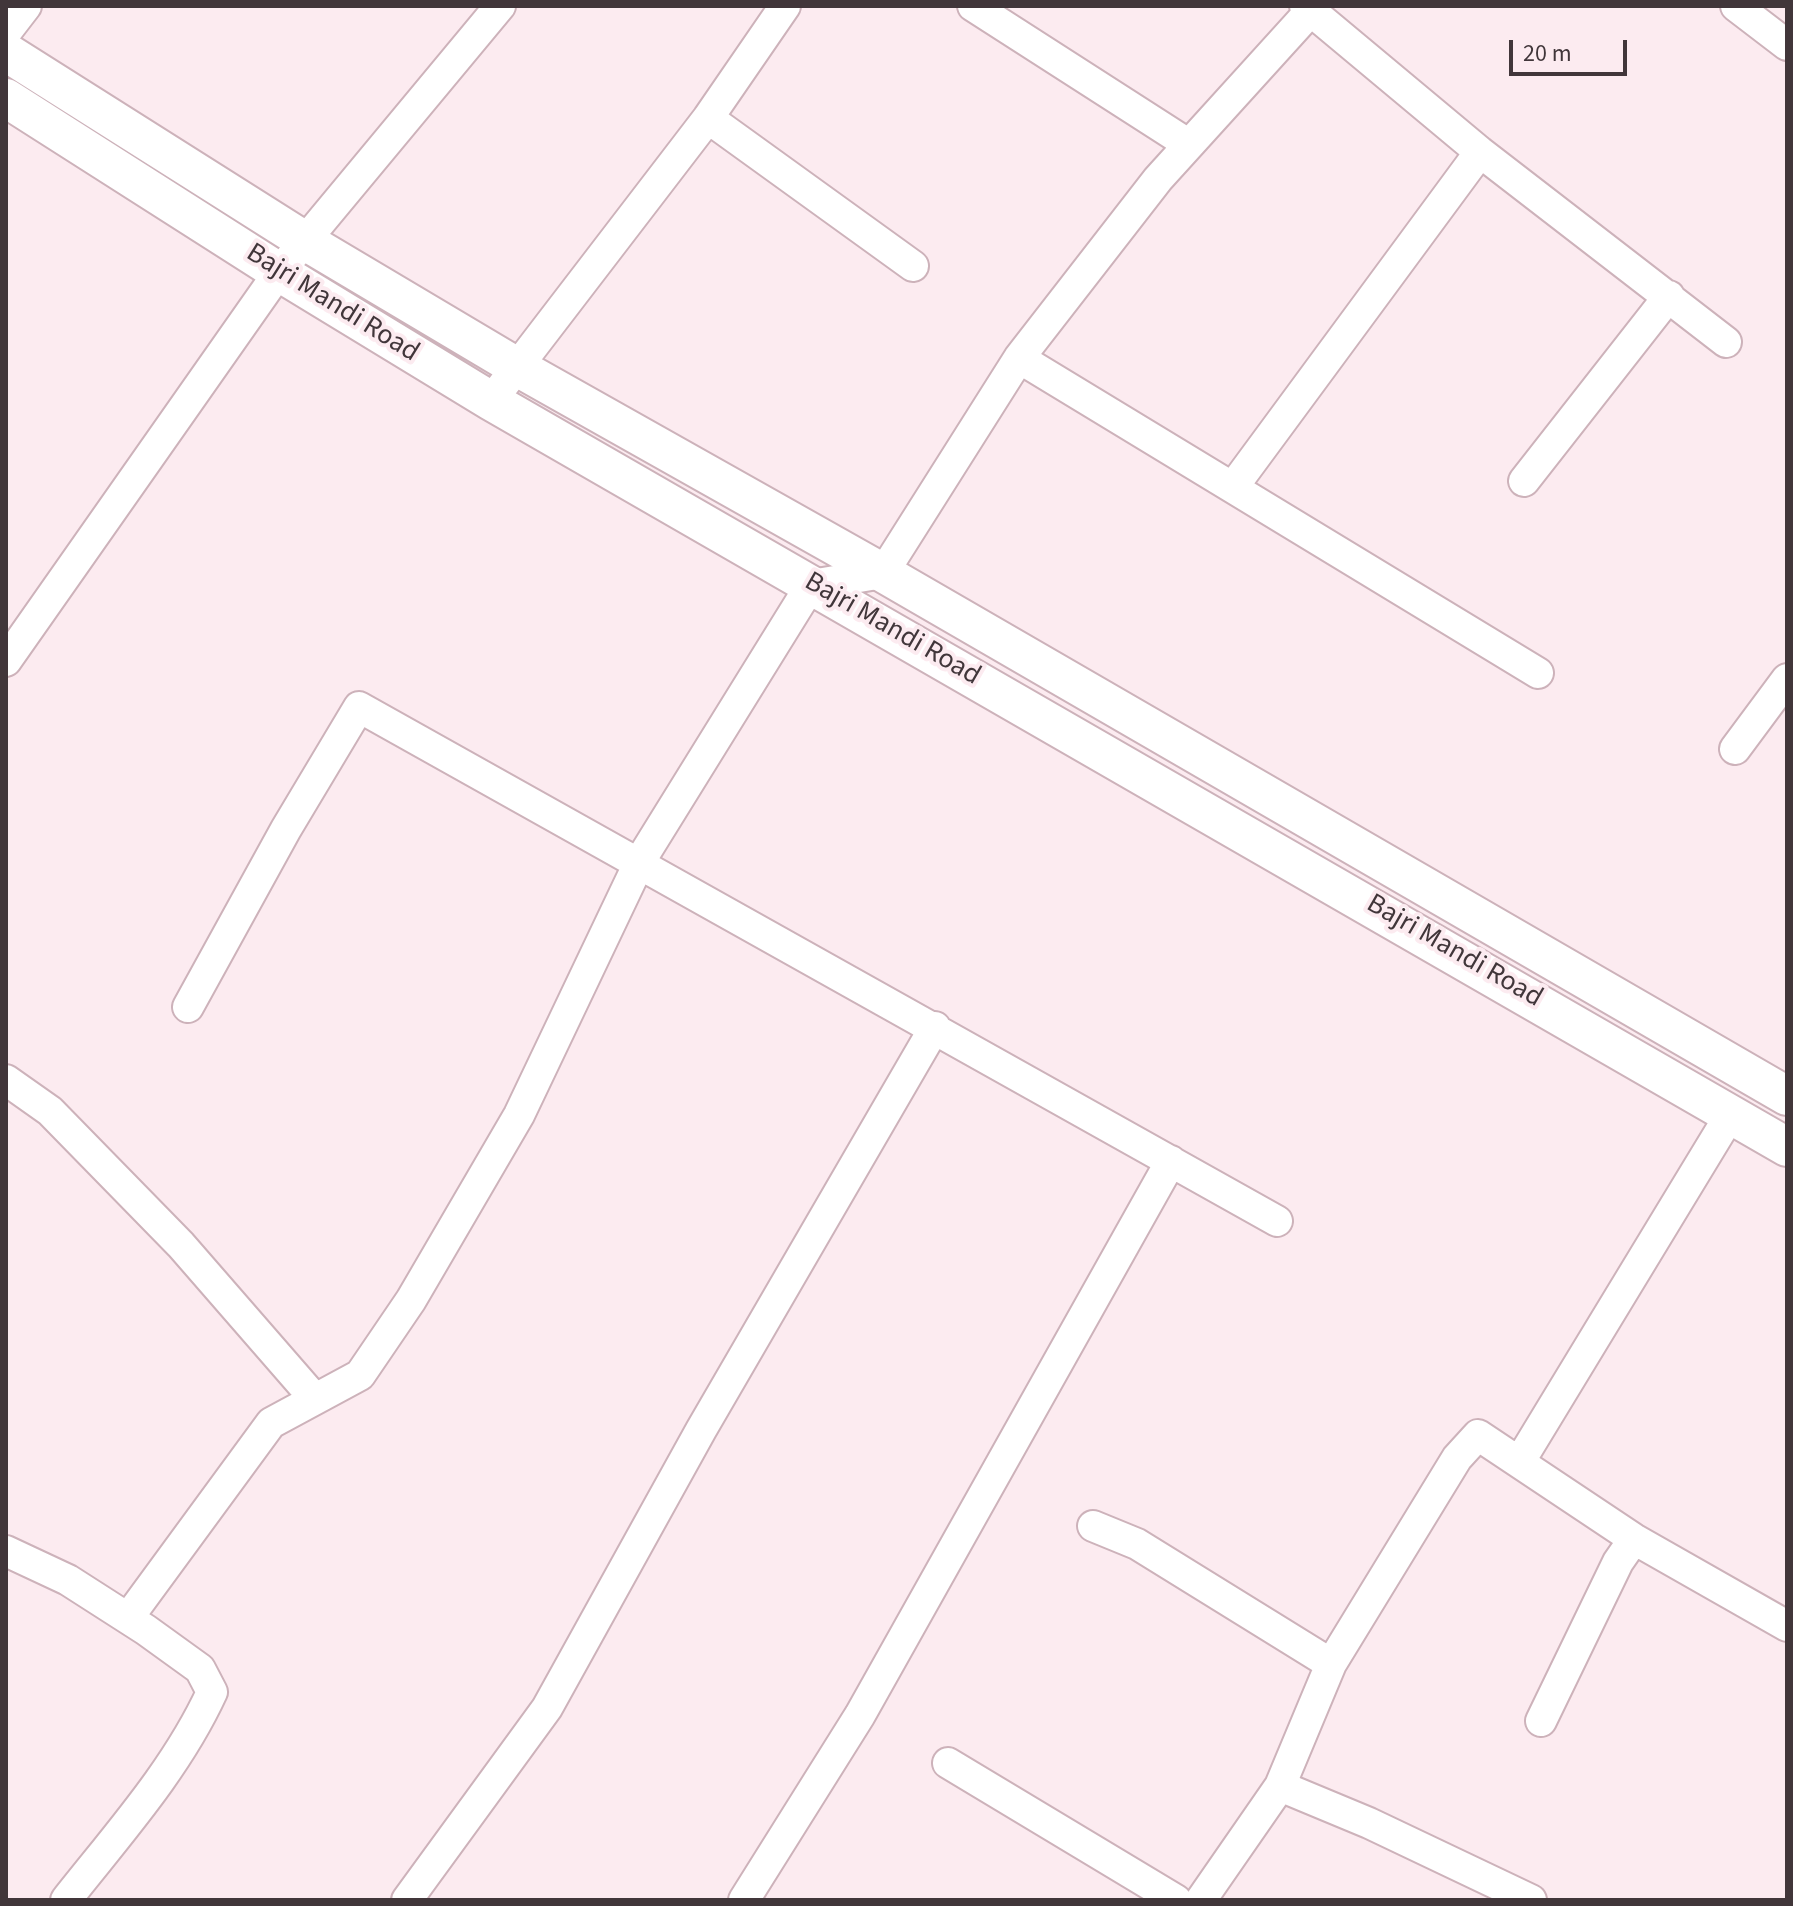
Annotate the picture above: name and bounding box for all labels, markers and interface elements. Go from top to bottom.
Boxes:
scale bar [1513,24,1631,74]
text: 20 m [1523,36,1572,71]
street label: Bajri Mandi Road [239,237,425,371]
street label: Bajri Mandi Road [798,566,986,694]
street label: Bajri Mandi Road [1360,888,1548,1016]

